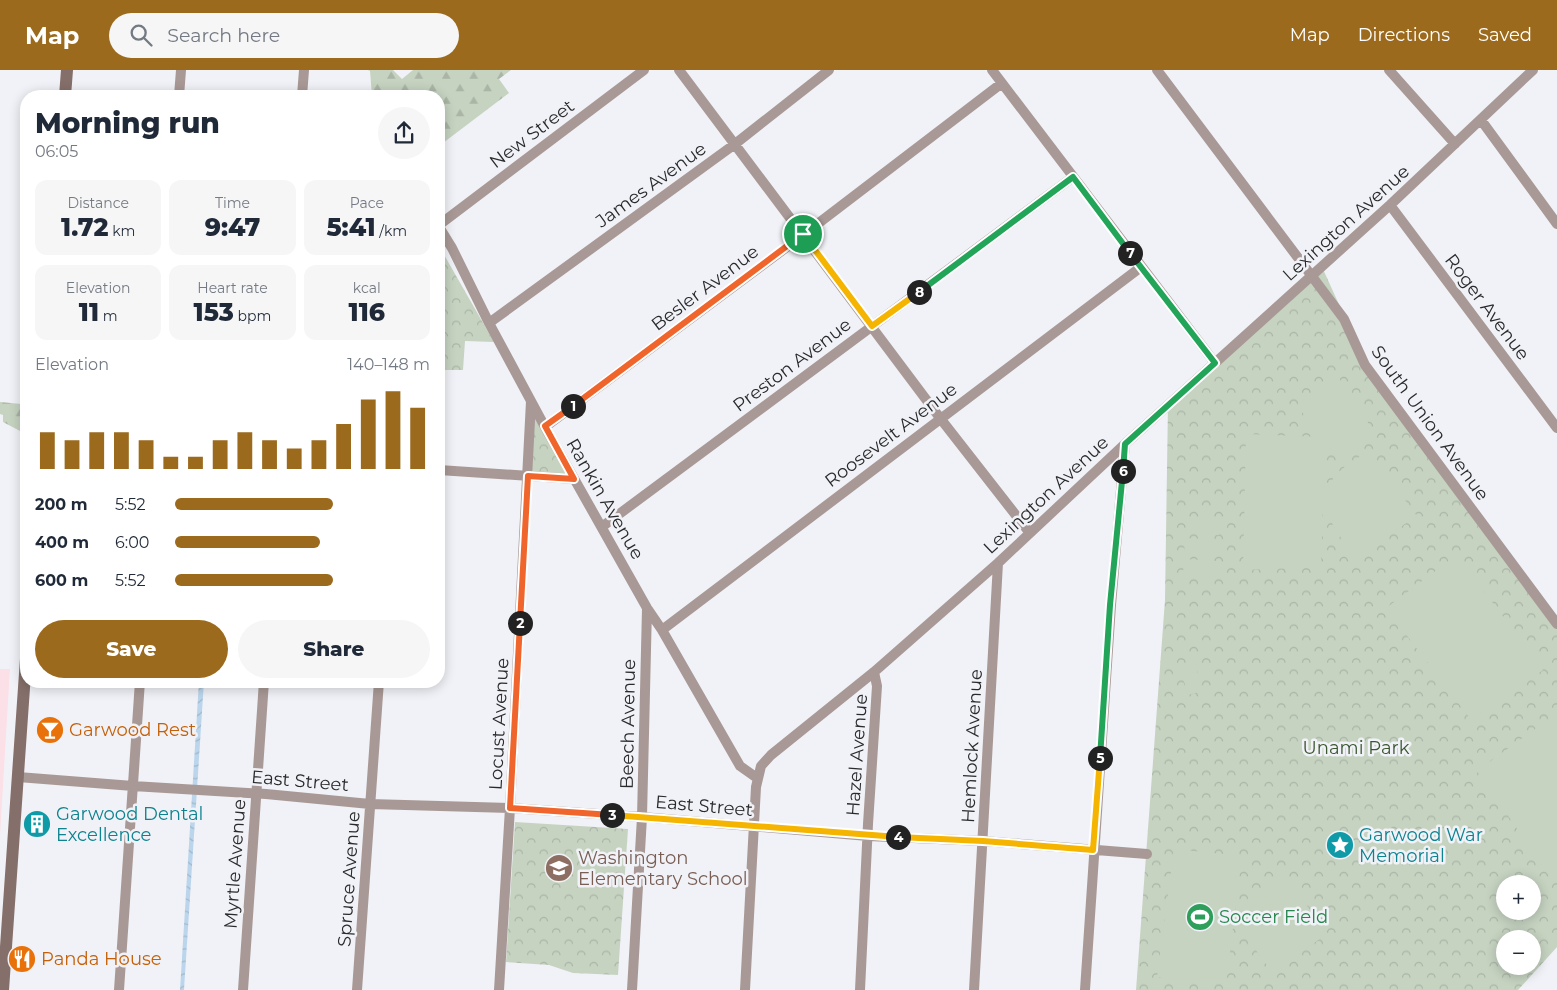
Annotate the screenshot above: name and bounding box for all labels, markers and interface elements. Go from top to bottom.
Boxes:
search box [109,13,459,58]
text: Map [25,21,79,50]
icon: search [127,21,155,49]
text: Search here [167,24,280,47]
text: Map [1290,24,1330,46]
text: Directions [1358,24,1450,46]
text: Saved [1478,24,1532,46]
street label: New Street [485,95,579,173]
text: Morning run [35,106,220,140]
button: share [378,107,430,159]
street label: James Avenue [591,138,711,233]
text: 06:05 [35,142,78,161]
street label: Lexington Avenue [1278,160,1414,286]
text: Distance [67,194,129,212]
text: Time [215,194,250,212]
text: Pace [350,194,384,212]
text: 1.72 [61,212,109,242]
text: 9:47 [205,212,260,242]
text: 5:41 [326,212,376,242]
pin [782,213,824,255]
icon: arrive [789,220,817,248]
text: km [109,222,135,240]
text: /km [376,222,407,240]
street label: Besler Avenue [647,240,763,336]
pin: 7 [1118,240,1142,266]
text: 7 [1126,244,1135,262]
street label: Roger Avenue [1440,250,1534,365]
text: Elevation [66,279,131,297]
text: Heart rate [197,279,268,297]
text: kcal [353,279,381,297]
pin: 8 [906,280,932,304]
text: 8 [915,283,924,301]
text: 11 [79,297,99,327]
text: 153 [194,297,234,327]
text: 116 [349,297,385,327]
text: m [99,307,118,325]
text: bpm [234,307,271,325]
street label: Preston Avenue [729,313,856,417]
street label: South Union Avenue [1366,341,1494,505]
text: Elevation [35,355,109,374]
text: 140–148 m [347,355,430,374]
street label: Roosevelt Avenue [820,378,962,492]
pin: 1 [560,394,586,418]
text: 1 [571,397,576,415]
street label: Lexington Avenue [979,431,1113,559]
street label: Rankin Avenue [561,435,649,564]
pin: 6 [1110,458,1136,484]
text: 6 [1119,462,1128,480]
text: 200 m [35,495,87,514]
text: 5:52 [115,495,146,514]
text: 400 m [35,533,89,552]
text: 6:00 [115,533,149,552]
text: 600 m [35,571,88,590]
text: 5:52 [115,571,146,590]
pin: 2 [508,610,532,636]
text: 2 [516,614,525,632]
button: Save [35,620,228,678]
button: Share [238,620,430,678]
street label: Locust Avenue [485,657,513,791]
street label: Beech Avenue [616,659,640,789]
street label: Hemlock Avenue [957,668,987,824]
street label: Hazel Avenue [842,693,872,817]
bar icon: Garwood Rest [35,715,65,745]
place label: Garwood Rest [69,719,196,741]
park label: Unami Park [1303,737,1410,759]
pin: 5 [1088,746,1112,770]
text: 5 [1096,749,1105,767]
street label: East Street [250,766,350,796]
street label: East Street [654,791,754,821]
street label: Myrtle Avenue [219,798,251,930]
pin: 3 [600,802,624,828]
place label: Garwood Dental Excellence [56,803,203,846]
text: 3 [608,806,617,824]
building icon: Garwood Dental Excellence [22,809,52,839]
street label: Spruce Avenue [333,810,365,948]
pin: 4 [886,824,910,850]
place label: Garwood War Memorial [1359,824,1483,867]
text: 4 [894,828,903,846]
place icon: Garwood War Memorial [1325,830,1355,860]
place label: Washington Elementary School [578,847,748,890]
school or university icon: Washington Elementary School [544,853,574,883]
map controls [1496,875,1541,975]
button: + [1496,875,1541,920]
sports icon: Soccer Field [1185,902,1215,932]
place label: Soccer Field [1219,906,1328,928]
button: − [1496,930,1541,975]
restaurant icon: Panda House [7,944,37,974]
place label: Panda House [41,948,162,970]

